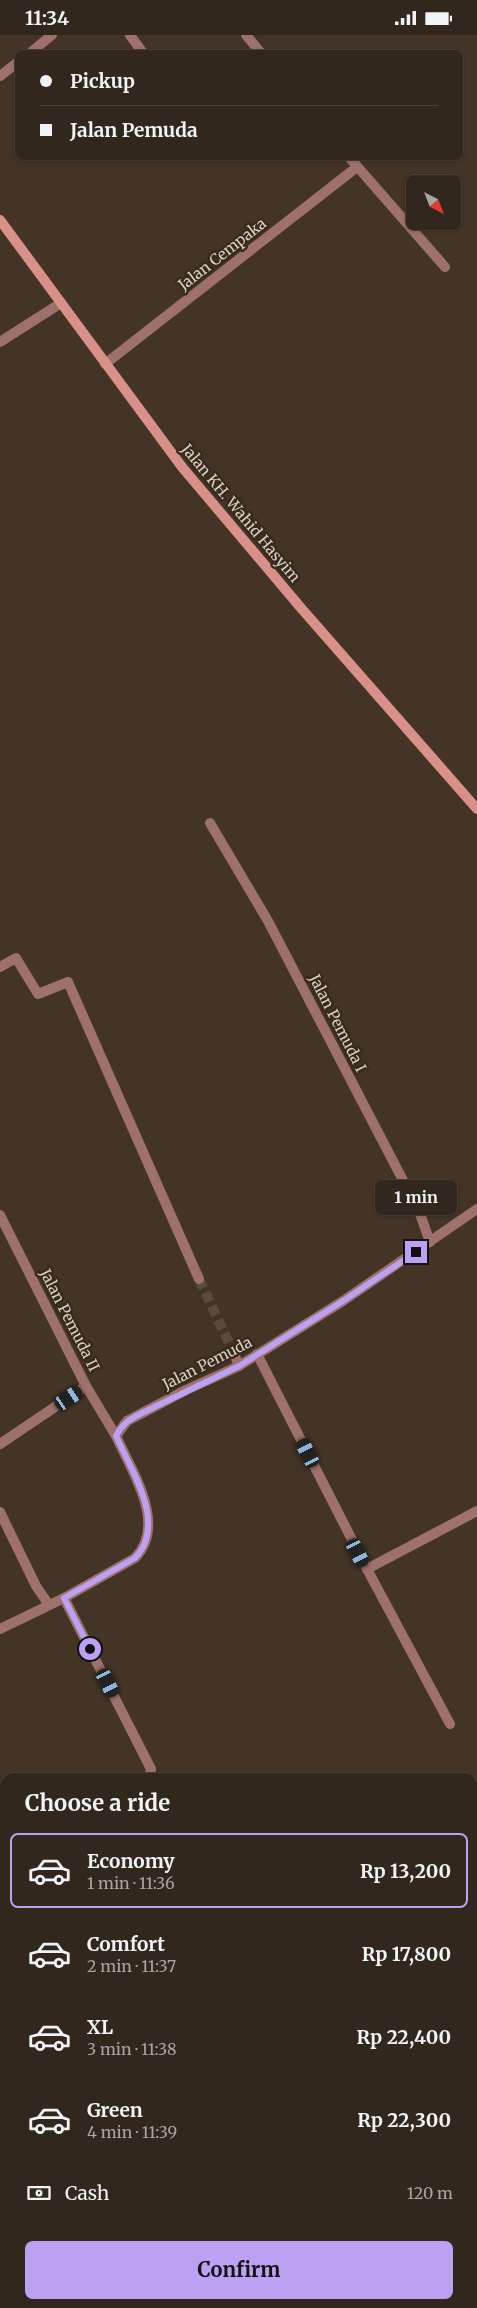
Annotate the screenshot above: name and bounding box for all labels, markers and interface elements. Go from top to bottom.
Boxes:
text: 11:34 [25,6,69,30]
text: Pickup [70,69,135,93]
text: Jalan Pemuda [70,118,198,142]
north arrow [406,175,461,230]
map controls [406,175,461,230]
street label: Jalan Cempaka [173,214,270,295]
street label: Jalan KH. Wahid Hasyim [177,439,305,586]
street label: Jalan Pemuda I [305,970,371,1075]
callout: 1 min [375,1179,457,1215]
text: 1 min [394,1187,438,1207]
route end [405,1241,427,1263]
street label: Jalan Pemuda II [36,1265,104,1374]
street label: Jalan Pemuda [158,1332,255,1394]
car [52,1383,85,1413]
car [294,1436,321,1470]
car [344,1536,371,1570]
route start [79,1638,101,1660]
car [94,1666,121,1700]
text: Choose a ride [25,1789,170,1817]
icon: car [27,1848,72,1893]
text: Economy [87,1849,175,1873]
text: Rp 13,200 [360,1859,451,1883]
text: 1 min · 11:36 [87,1873,175,1893]
icon: car [27,1931,72,1976]
text: Comfort [87,1932,165,1956]
text: Rp 17,800 [362,1942,451,1966]
text: 2 min · 11:37 [87,1956,176,1976]
icon: car [27,2014,72,2059]
text: XL [87,2015,113,2039]
text: Rp 22,400 [357,2025,451,2049]
text: 3 min · 11:38 [87,2039,177,2059]
icon: car [27,2097,72,2142]
text: Green [87,2098,143,2122]
text: Rp 22,300 [357,2108,451,2132]
text: 4 min · 11:39 [87,2122,177,2142]
icon: cash [25,2179,53,2207]
text: Cash [65,2181,109,2205]
text: 120 m [407,2183,453,2203]
button: Confirm [25,2241,453,2299]

